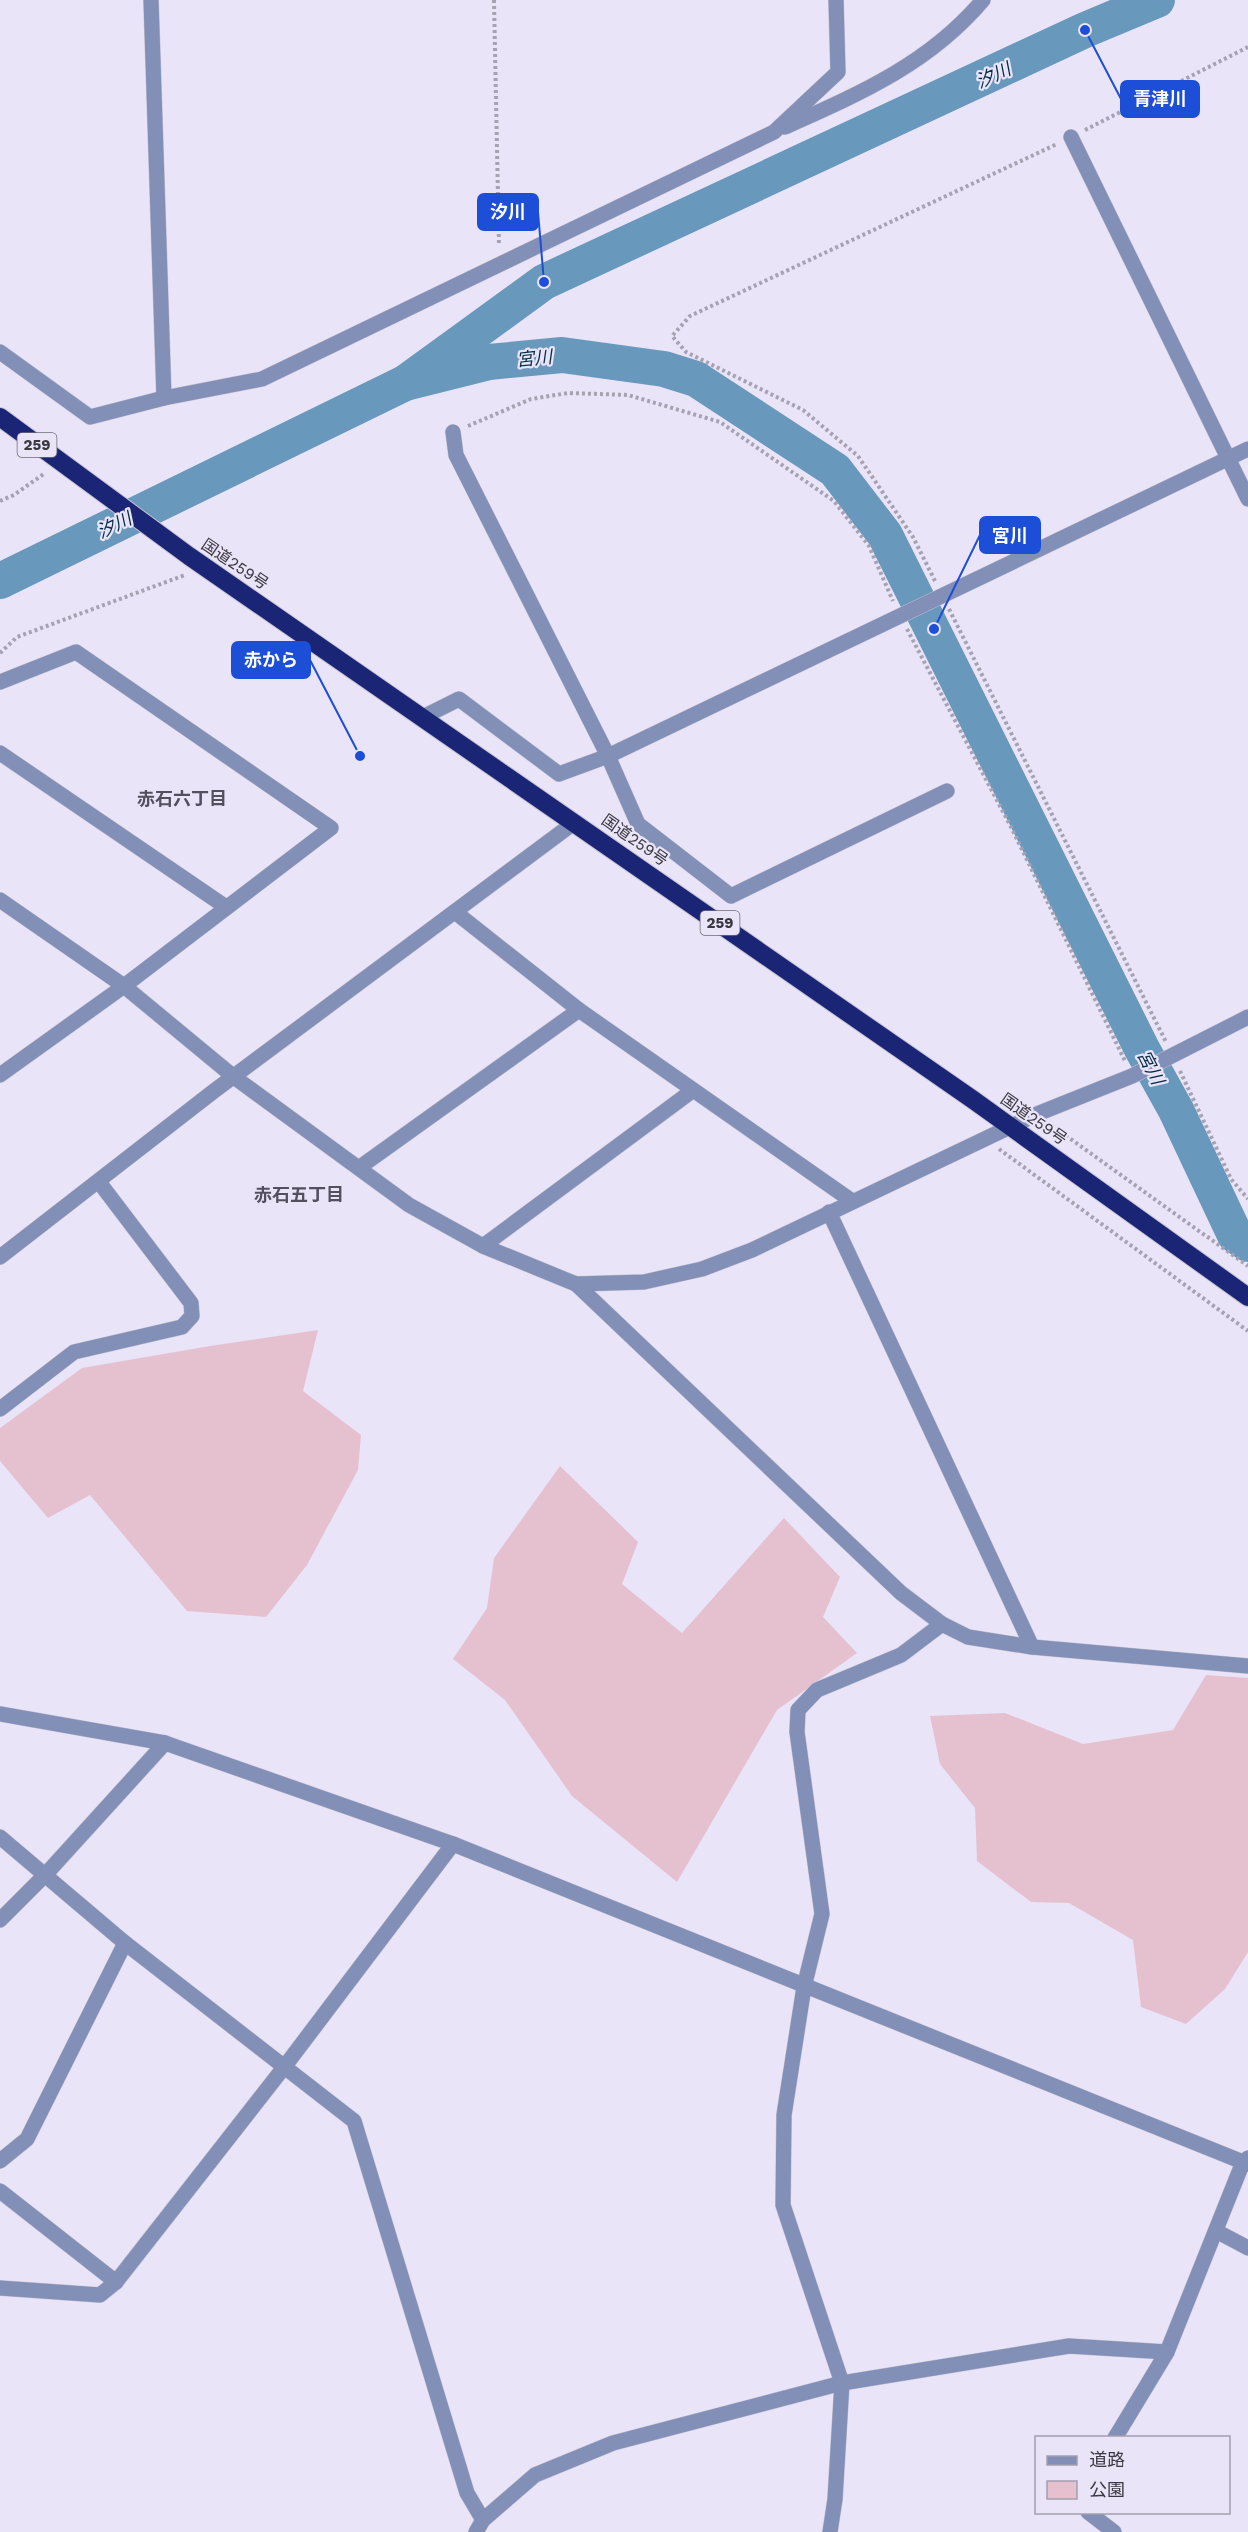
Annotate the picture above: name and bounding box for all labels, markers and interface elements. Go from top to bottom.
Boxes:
water label: 汐川 [972,57,1016,92]
callout: 青津川 [1121,81,1199,117]
text: 青津川 [1133,88,1187,109]
callout: 汐川 [478,194,538,230]
text: 汐川 [490,201,526,222]
water label: 宮川 [515,345,555,370]
road number: 259 [18,433,57,457]
water label: 汐川 [93,507,137,542]
callout: 宮川 [980,517,1040,553]
text: 宮川 [992,525,1028,546]
street label: 国道259号 [198,535,272,593]
callout: 赤から [232,642,310,678]
text: 赤から [244,649,298,670]
district label: 赤石六丁目 [137,788,227,809]
street label: 国道259号 [598,810,672,870]
road number: 259 [700,911,740,935]
water label: 宮川 [1133,1046,1169,1090]
street label: 国道259号 [997,1089,1071,1149]
district label: 赤石五丁目 [254,1184,344,1205]
legend [1035,2436,1230,2514]
text: 道路 [1089,2449,1125,2470]
text: 公園 [1089,2479,1125,2500]

